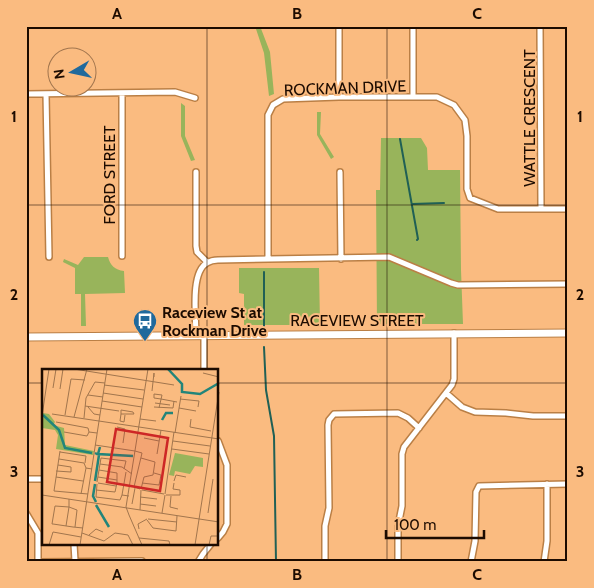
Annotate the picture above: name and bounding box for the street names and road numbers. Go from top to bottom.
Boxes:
street label: WATTLE CRESCENT [520,49,539,187]
street label: ROCKMAN DRIVE [283,76,407,100]
street label: FORD STREET [100,125,119,225]
street label: RACEVIEW STREET [290,311,424,330]

